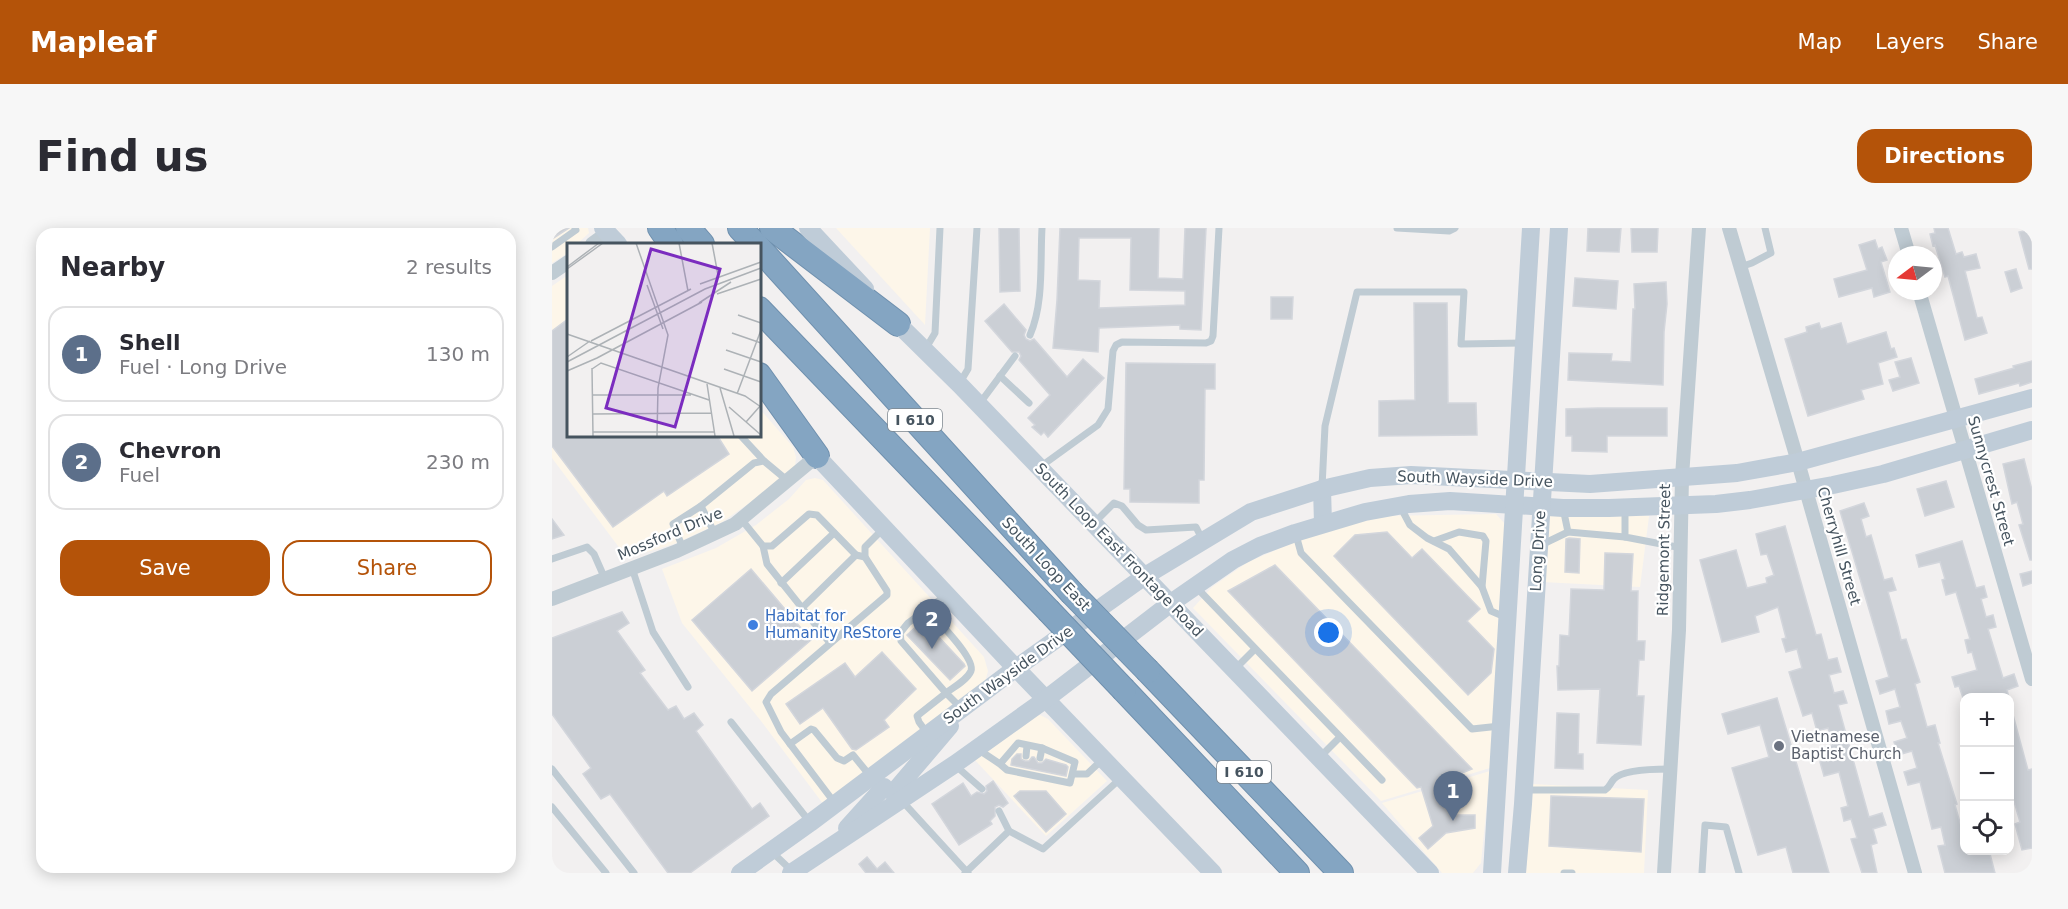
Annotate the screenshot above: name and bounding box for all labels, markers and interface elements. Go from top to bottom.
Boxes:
text: Mapleaf [30,26,156,59]
text: Map [1798,30,1842,54]
text: Layers [1875,30,1944,54]
text: Share [1977,30,2038,54]
button: Directions [1857,129,2032,183]
text: Find us [36,132,209,181]
inset map [567,243,760,436]
north arrow [1888,246,1942,300]
text: Nearby [60,252,165,282]
text: 2 results [406,255,492,279]
text: Shell [119,330,181,355]
text: 1 [75,342,88,366]
text: 130 m [426,342,490,366]
text: Fuel · Long Drive [119,355,287,379]
road number: I 610 [888,409,942,431]
street label: Sunnycrest Street [1964,414,2018,548]
text: Chevron [119,438,222,463]
text: 2 [75,450,88,474]
text: 230 m [426,450,490,474]
street label: South Loop East Frontage Road [1031,459,1207,641]
text: Fuel [119,463,160,487]
street label: South Wayside Drive [1397,467,1553,491]
street label: Ridgemont Street [1654,484,1674,616]
street label: Cherryhill Street [1813,485,1865,607]
street label: Mossford Drive [615,504,725,564]
street label: Long Drive [1527,510,1549,592]
street label: South Loop East [998,513,1094,615]
button: Save [60,540,270,596]
button: Share [282,540,492,596]
pin: 2 [912,600,952,649]
place label: Habitat for Humanity ReStore [765,607,901,642]
marker: Habitat for Humanity ReStore [746,618,760,632]
your location [1314,618,1343,647]
street label: South Wayside Drive [940,622,1076,728]
map controls [1960,693,2014,855]
button: + [1960,693,2014,747]
place label: Vietnamese Baptist Church [1791,728,1902,763]
marker: Vietnamese Baptist Church [1772,739,1786,753]
button: − [1960,747,2014,801]
road number: I 610 [1217,761,1271,783]
pin: 1 [1434,772,1472,821]
button: locate [1960,801,2014,855]

